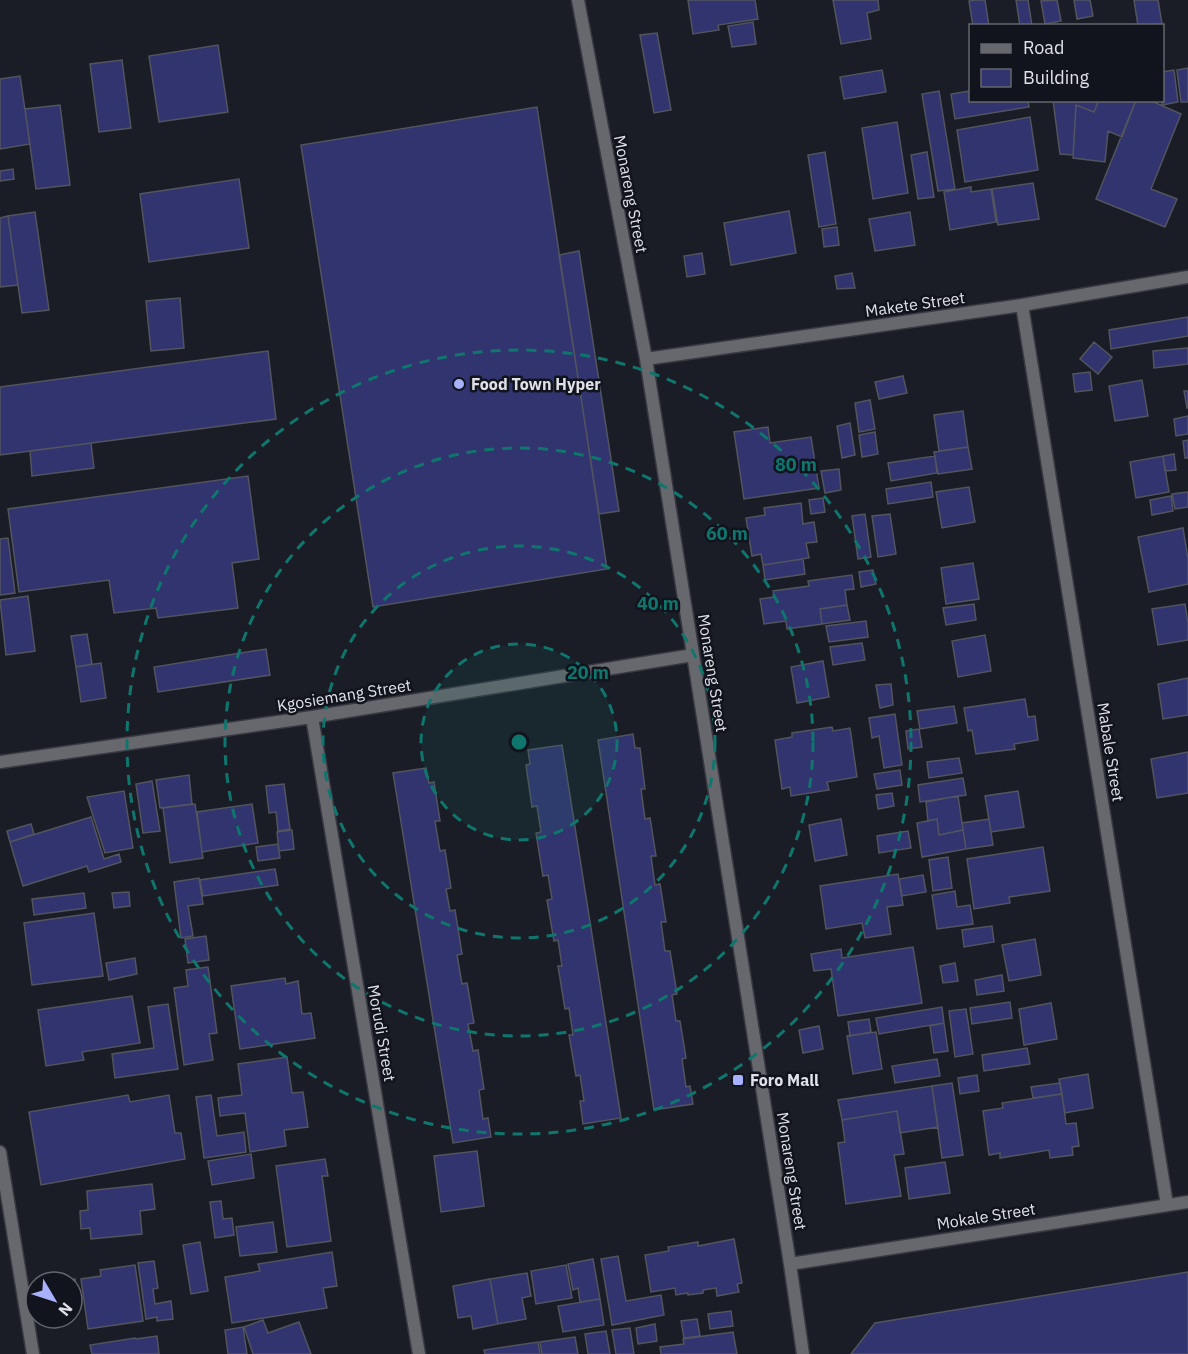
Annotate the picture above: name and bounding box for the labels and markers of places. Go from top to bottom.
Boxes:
place label: Food Town Hyper [471,374,601,394]
marker: Food Town Hyper [452,377,466,391]
centre of rings [509,732,529,752]
place label: Foro Mall [750,1070,819,1090]
marker: Foro Mall [731,1073,745,1087]

